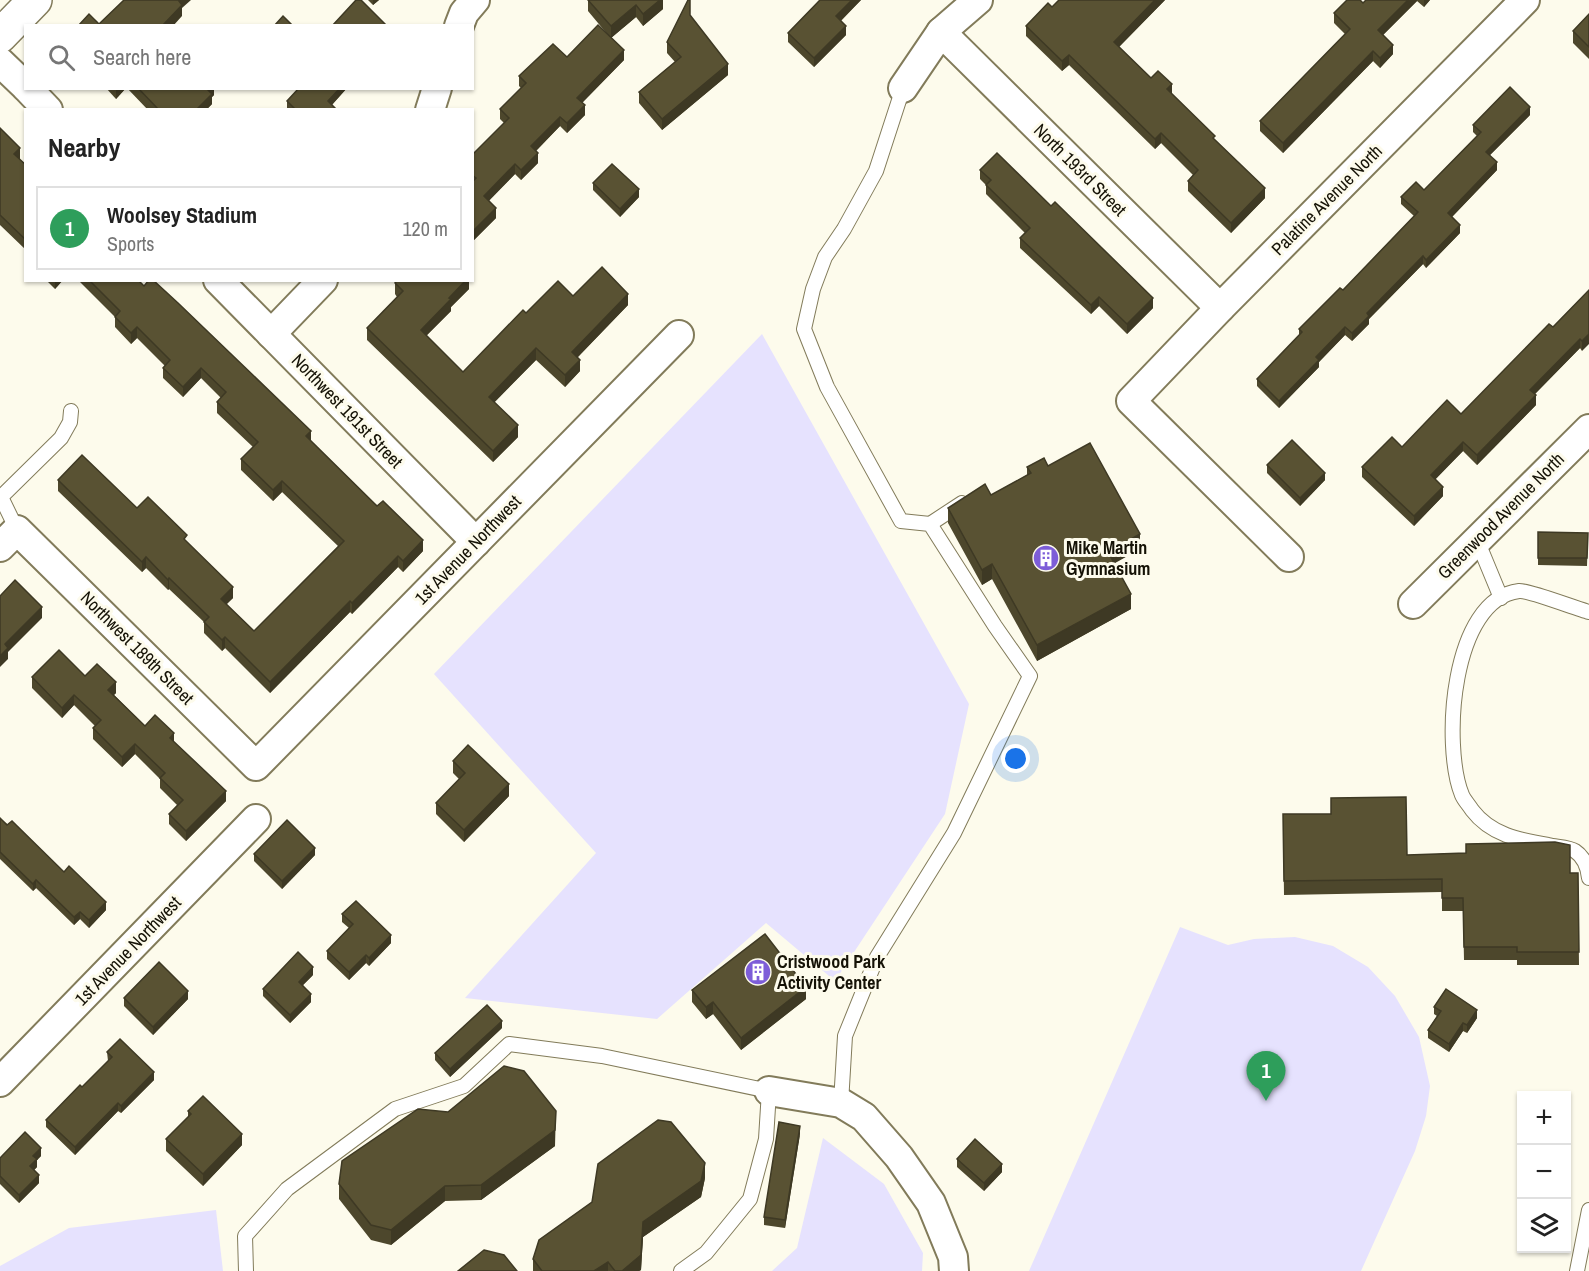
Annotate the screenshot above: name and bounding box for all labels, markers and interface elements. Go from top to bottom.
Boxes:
search box [24,24,474,90]
icon: search [45,41,78,74]
text: Search here [93,42,191,72]
street label: North 193rd Street [1029,118,1132,221]
text: Nearby [48,130,120,165]
street label: Palatine Avenue North [1266,139,1388,261]
text: Woolsey Stadium [107,200,257,230]
text: 1 [65,215,74,242]
text: 120 m [402,215,448,242]
text: Sports [107,230,154,257]
street label: Northwest 191st Street [286,348,408,473]
street label: Greenwood Avenue North [1432,447,1569,584]
street label: 1st Avenue Northwest [409,489,526,610]
place label: Mike Martin Gymnasium [1066,535,1151,581]
building icon: Mike Martin Gymnasium [1031,543,1061,573]
street label: Northwest 189th Street [75,585,200,710]
your location [1001,744,1030,773]
street label: 1st Avenue Northwest [69,890,186,1011]
place label: Cristwood Park Activity Center [777,949,886,995]
building icon: Cristwood Park Activity Center [743,957,773,987]
pin: 1 [1246,1052,1286,1101]
map controls [1517,1091,1571,1253]
button: + [1517,1091,1571,1145]
button: − [1517,1145,1571,1199]
button: layers [1517,1199,1571,1253]

